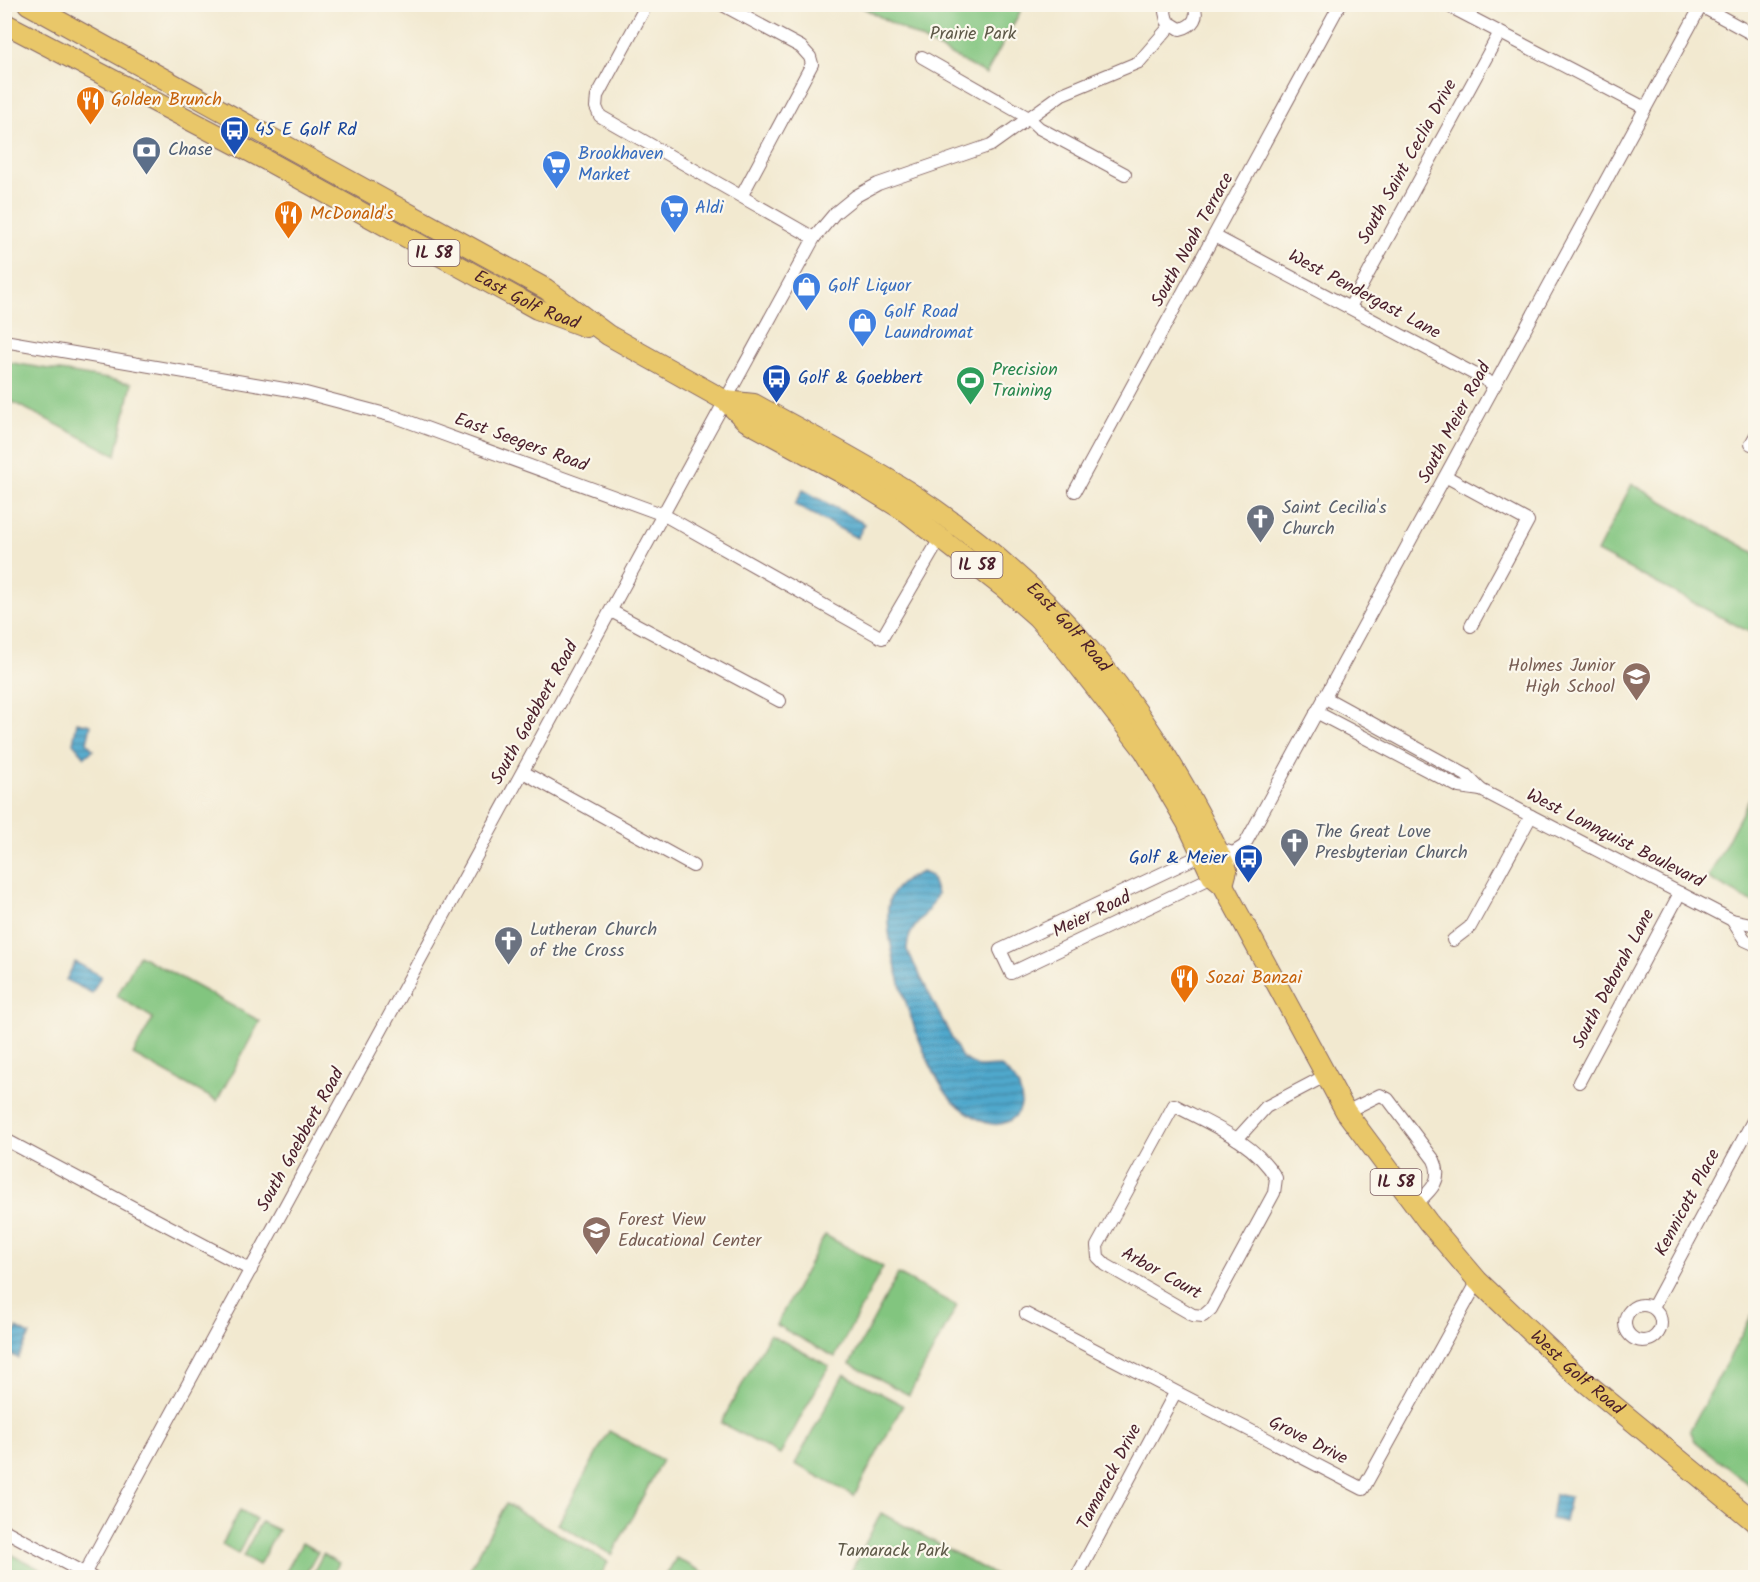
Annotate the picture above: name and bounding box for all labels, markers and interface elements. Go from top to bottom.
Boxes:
park label: Prairie Park [930,20,1017,49]
street label: South Saint Ceclia Drive [1350,74,1466,250]
restaurant icon: Golden Brunch [74,84,106,126]
place label: Golden Brunch [111,86,222,115]
bus stop icon: 45 E Golf Rd [218,114,250,156]
place label: 45 E Golf Rd [255,116,358,145]
bank icon: Chase [131,134,163,176]
place label: Chase [168,136,213,165]
place label: Brookhaven Market [578,140,664,190]
supermarket icon: Brookhaven Market [541,148,573,190]
street label: South Noah Terrace [1144,167,1242,313]
supermarket icon: Aldi [658,192,690,234]
place label: Aldi [695,194,724,223]
restaurant icon: McDonald's [273,198,305,240]
place label: McDonald's [310,200,394,229]
road number: IL 58 [408,240,460,266]
street label: West Pendergast Lane [1282,242,1446,348]
street label: East Golf Road [469,262,585,338]
shop icon: Golf Liquor [791,270,823,312]
place label: Golf Liquor [828,272,912,301]
place label: Golf Road Laundromat [884,298,974,348]
shop icon: Golf Road Laundromat [847,306,879,348]
place label: Precision Training [992,356,1058,406]
street label: South Meier Road [1411,356,1500,489]
bus stop icon: Golf & Goebbert [761,362,793,404]
place label: Golf & Goebbert [798,364,924,393]
sports icon: Precision Training [955,364,987,406]
street label: East Seegers Road [450,405,593,481]
place label: Saint Cecilia's Church [1282,494,1387,544]
church icon: Saint Cecilia's Church [1245,502,1277,544]
road number: IL 58 [952,552,1002,578]
street label: East Golf Road [1019,575,1118,680]
street label: South Goebbert Road [483,635,587,790]
place label: Holmes Junior High School [1508,652,1616,702]
school or university icon: Holmes Junior High School [1620,660,1652,702]
street label: West Lonnquist Boulevard [1521,782,1710,897]
place label: The Great Love Presbyterian Church [1315,818,1468,868]
church icon: The Great Love Presbyterian Church [1278,826,1310,868]
bus stop icon: Golf & Meier [1232,842,1264,884]
place label: Golf & Meier [1129,844,1228,873]
street label: Meier Road [1048,883,1137,946]
street label: South Deborah Lane [1565,904,1663,1054]
place label: Lutheran Church of the Cross [530,916,657,966]
church icon: Lutheran Church of the Cross [493,924,525,966]
restaurant icon: Sozai Banzai [1169,962,1201,1004]
place label: Sozai Banzai [1206,964,1302,993]
street label: South Goebbert Road [249,1062,353,1217]
street label: Kennicott Place [1647,1144,1729,1262]
road number: IL 58 [1370,1169,1422,1195]
place label: Forest View Educational Center [618,1206,762,1256]
school or university icon: Forest View Educational Center [581,1214,613,1256]
street label: Arbor Court [1115,1240,1208,1309]
street label: West Golf Road [1523,1323,1631,1423]
street label: Grove Drive [1263,1409,1353,1473]
street label: Tamarack Drive [1070,1419,1150,1535]
park label: Tamarack Park [837,1537,949,1566]

